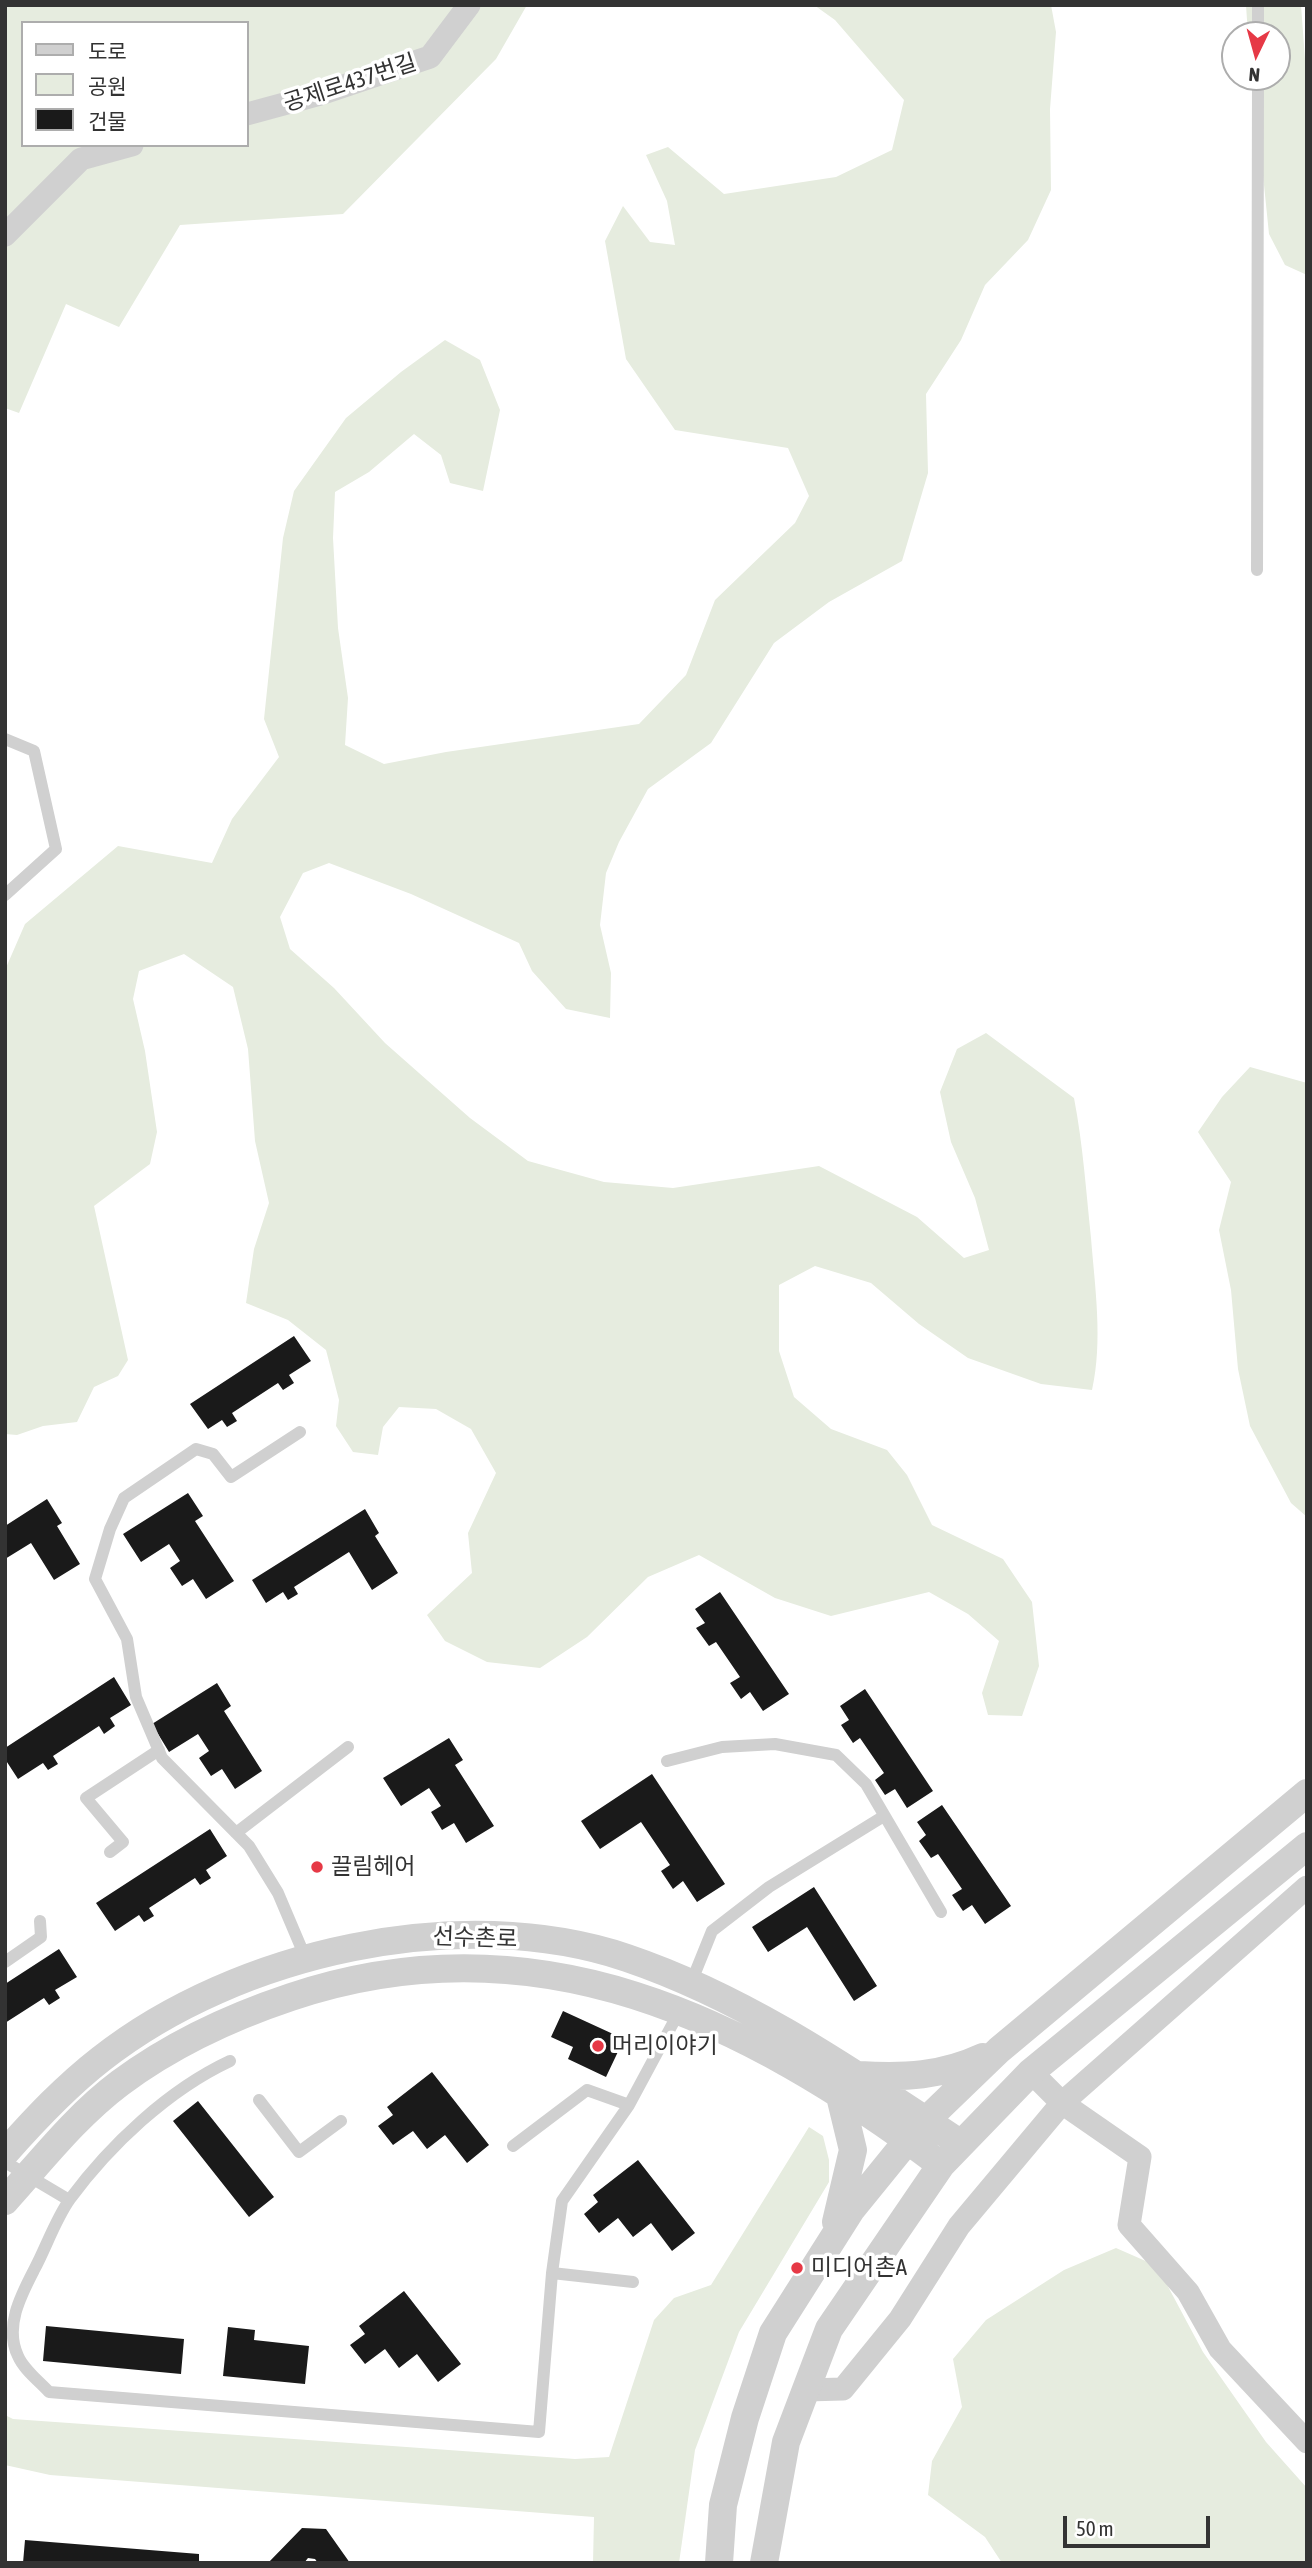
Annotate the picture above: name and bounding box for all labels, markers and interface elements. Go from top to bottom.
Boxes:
legend [21,21,248,147]
north arrow [1221,21,1291,91]
text: 도로 [88,39,127,63]
street label: 공제로437번길 [280,49,420,117]
text: N [1248,63,1261,86]
text: 공원 [88,74,127,98]
text: 건물 [88,109,127,133]
place label: 끌림헤어 [331,1853,416,1881]
marker: 끌림헤어 [309,1859,325,1875]
street label: 선수촌로 [432,1923,518,1953]
place label: 머리이야기 [612,2032,718,2060]
marker: 머리이야기 [590,2038,606,2054]
place label: 미디어촌A [811,2254,907,2282]
marker: 미디어촌A [789,2260,805,2276]
scale bar [1067,2502,1214,2546]
text: 50 m [1076,2516,1114,2540]

